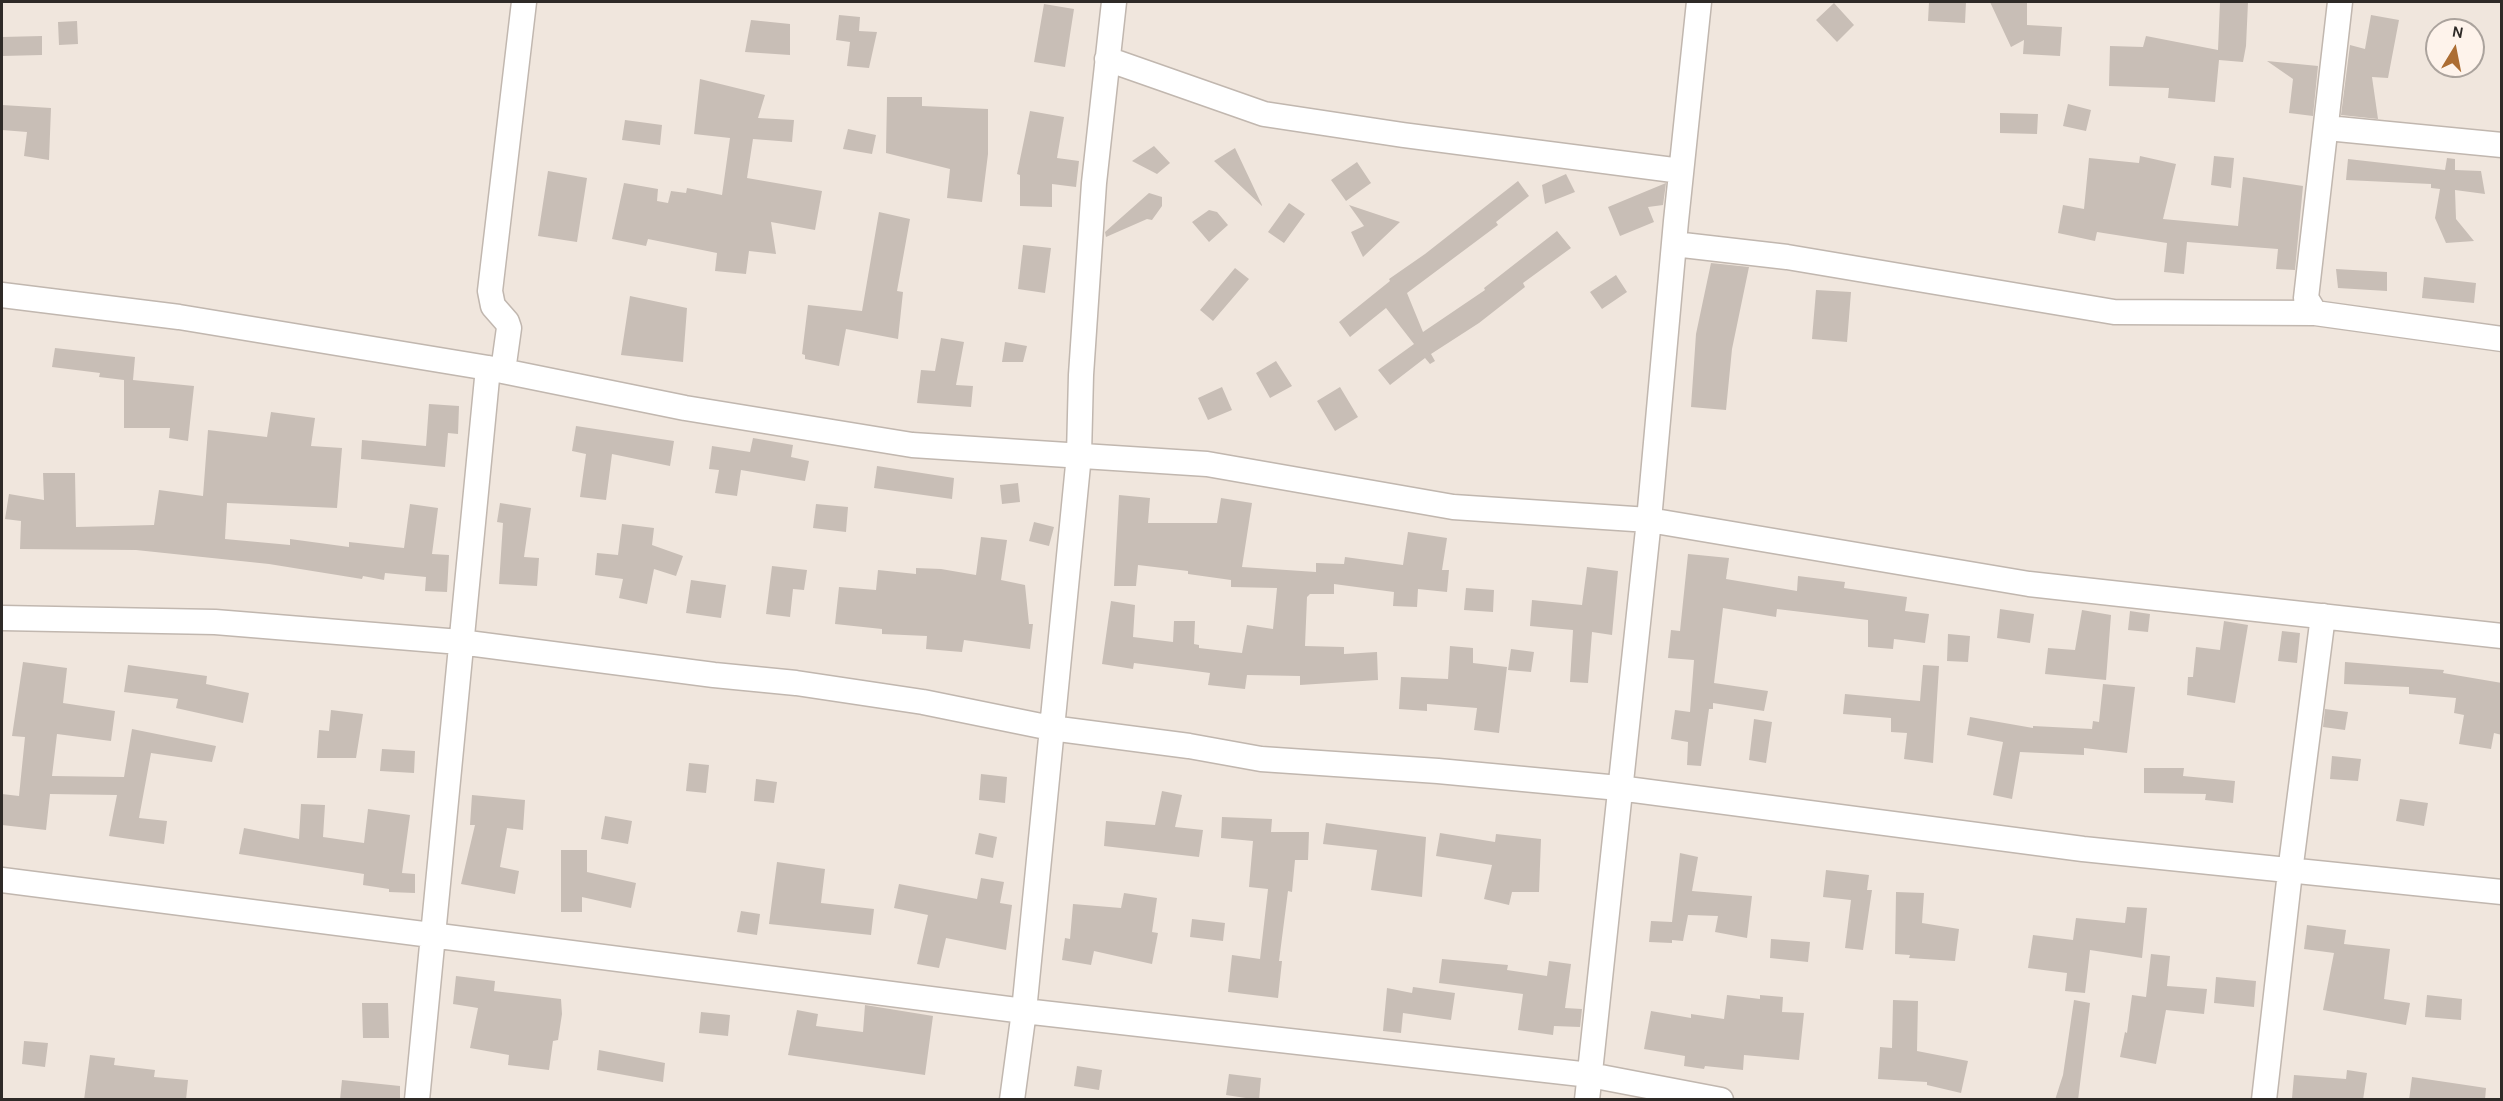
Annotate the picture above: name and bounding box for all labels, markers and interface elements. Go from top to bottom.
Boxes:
north arrow [2425,18,2485,78]
text: N [2451,21,2465,42]

